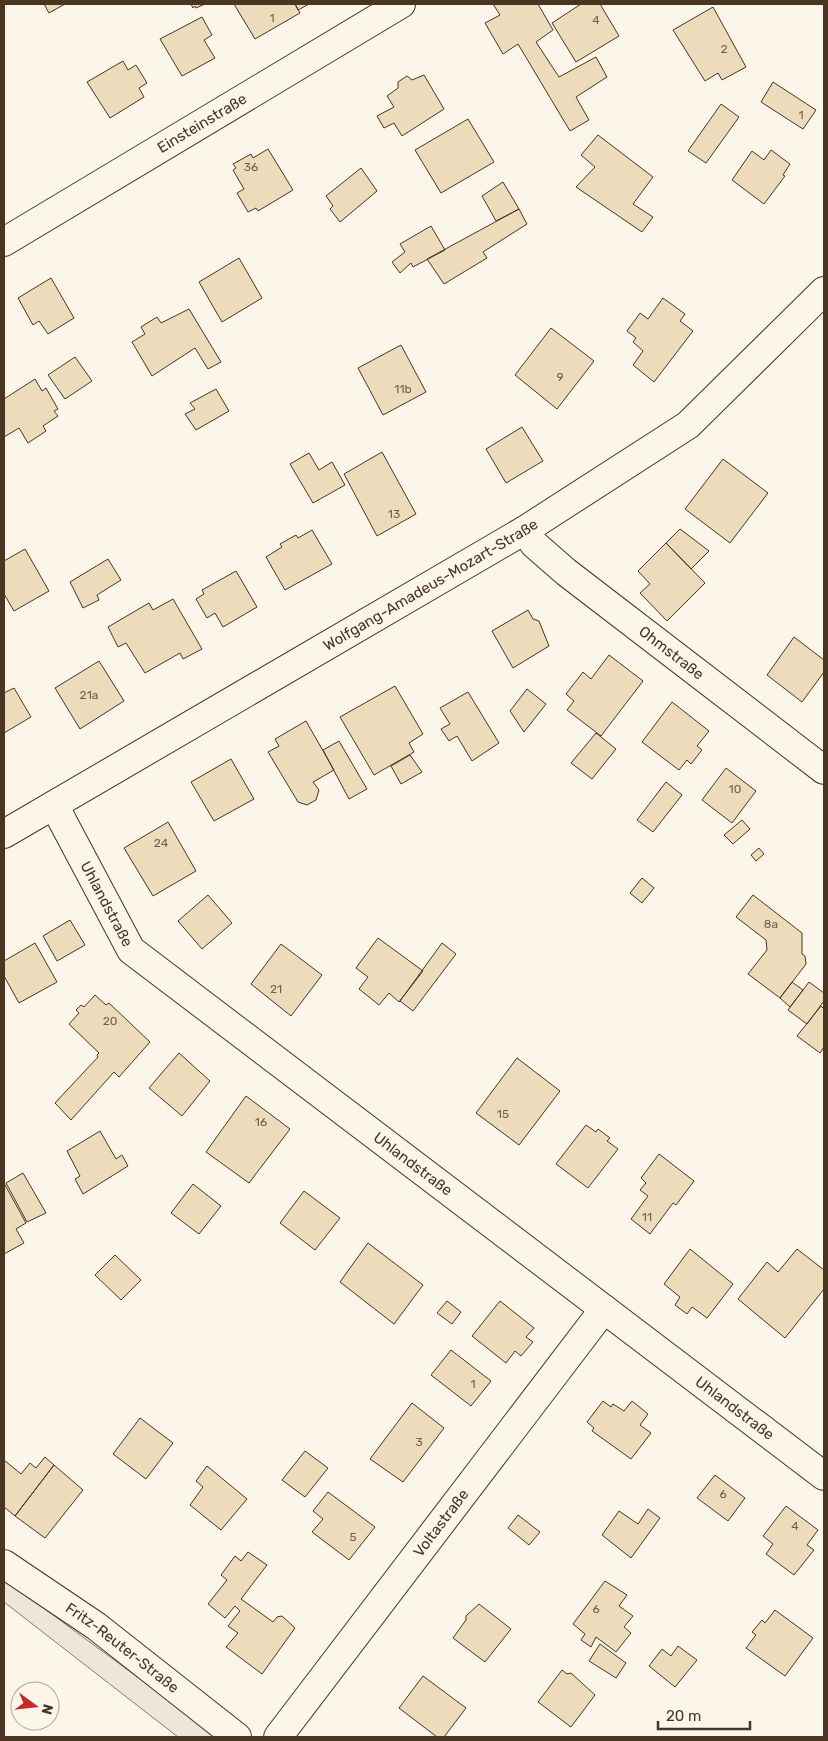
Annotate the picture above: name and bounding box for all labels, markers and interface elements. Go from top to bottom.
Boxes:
house number: 1 [269,11,275,25]
house number: 4 [592,13,600,27]
house number: 2 [720,42,728,56]
street label: Einsteinstraße [154,90,250,157]
house number: 1 [798,108,804,122]
house number: 36 [244,160,258,174]
house number: 9 [556,370,564,384]
house number: 11b [394,382,412,396]
house number: 13 [388,507,400,521]
street label: Wolfgang-Amadeus-Mozart-Straße [320,515,541,655]
street label: Ohmstraße [635,622,708,684]
house number: 21a [80,688,98,702]
house number: 10 [729,782,741,796]
house number: 24 [154,836,169,850]
street label: Uhlandstraße [76,858,137,950]
house number: 8a [764,917,778,931]
house number: 21 [270,982,282,996]
house number: 20 [103,1014,117,1028]
house number: 15 [497,1107,509,1121]
house number: 16 [255,1115,267,1129]
street label: Uhlandstraße [370,1128,456,1200]
house number: 11 [642,1210,652,1224]
street label: Uhlandstraße [692,1373,778,1444]
house number: 1 [470,1377,476,1391]
house number: 3 [415,1435,423,1449]
street label: Voltastraße [410,1486,472,1560]
house number: 6 [719,1487,727,1501]
house number: 4 [791,1519,799,1533]
house number: 5 [349,1530,357,1544]
street label: Fritz-Reuter-Straße [62,1599,183,1697]
house number: 6 [592,1602,600,1616]
north arrow [10,1681,60,1731]
scale bar [658,1698,750,1730]
text: N [38,1702,57,1716]
text: 20 m [666,1707,701,1725]

